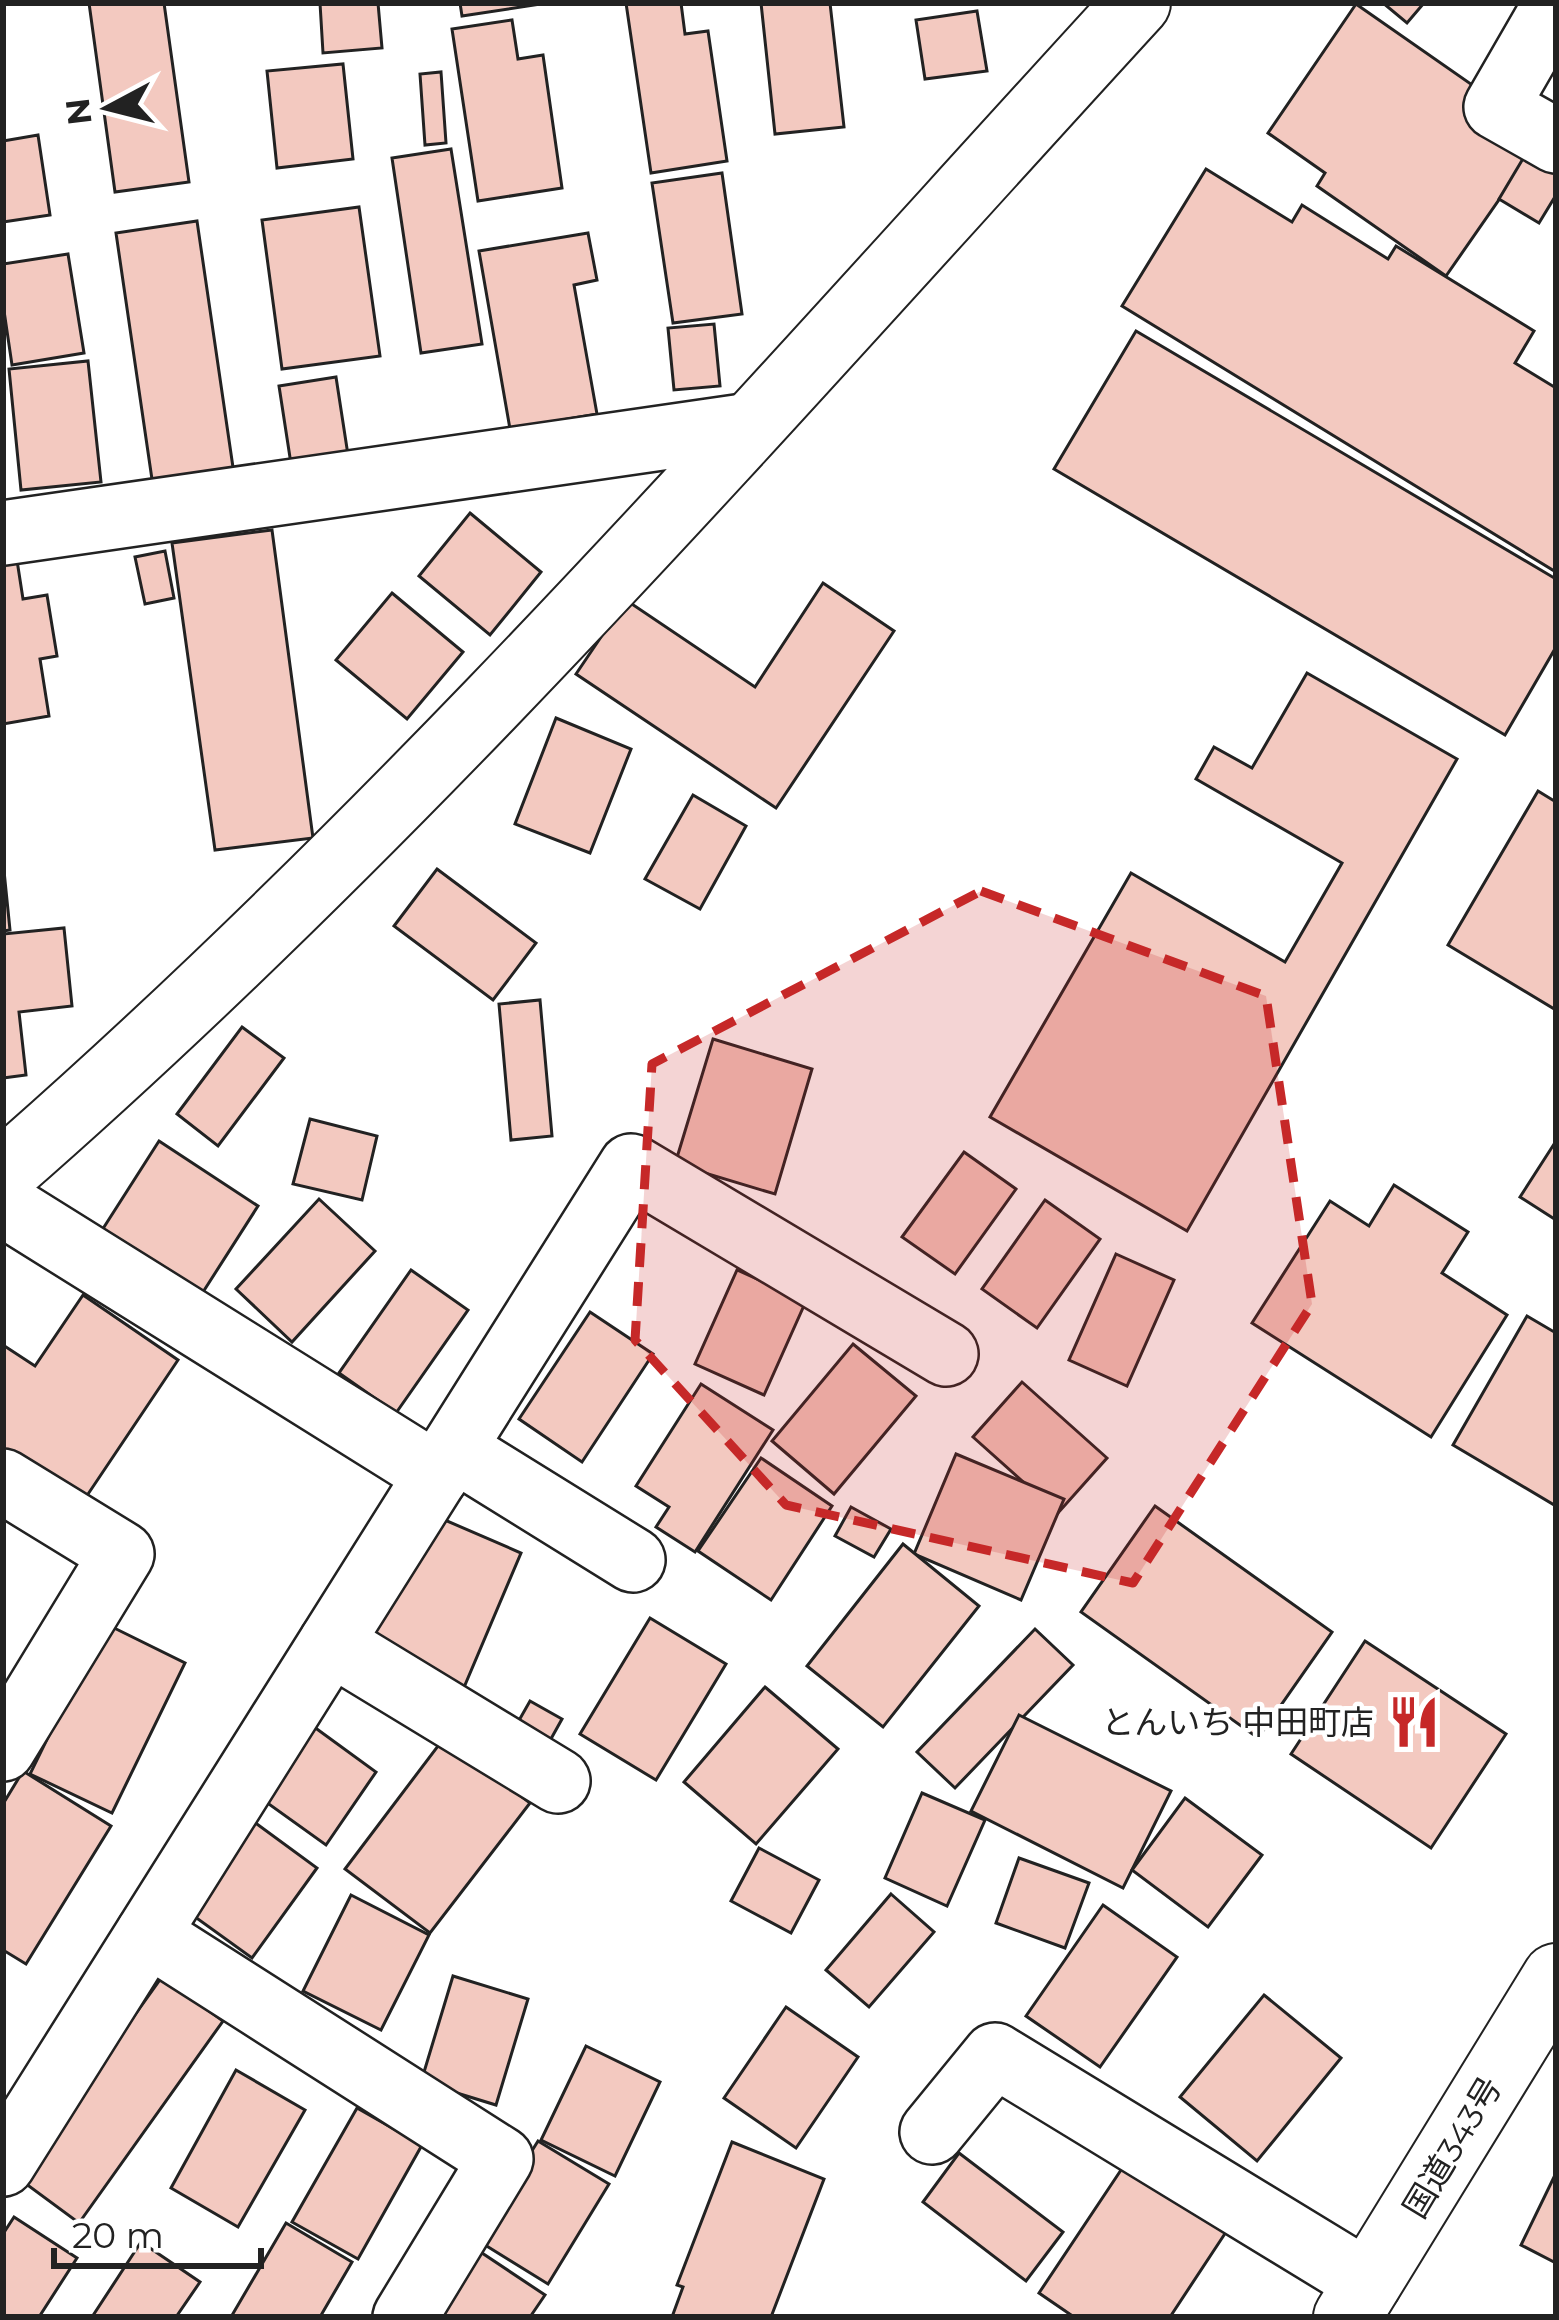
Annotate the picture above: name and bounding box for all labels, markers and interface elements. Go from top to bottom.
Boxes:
north arrow [48,48,168,168]
text: N [57,96,100,127]
restaurant icon: とんいち 中田町店 [1385,1693,1443,1751]
place label: とんいち 中田町店 [1101,1702,1374,1742]
street label: 国道343号 [1394,2069,1510,2225]
scale bar [54,2194,261,2268]
text: 20 m [72,2213,164,2257]

